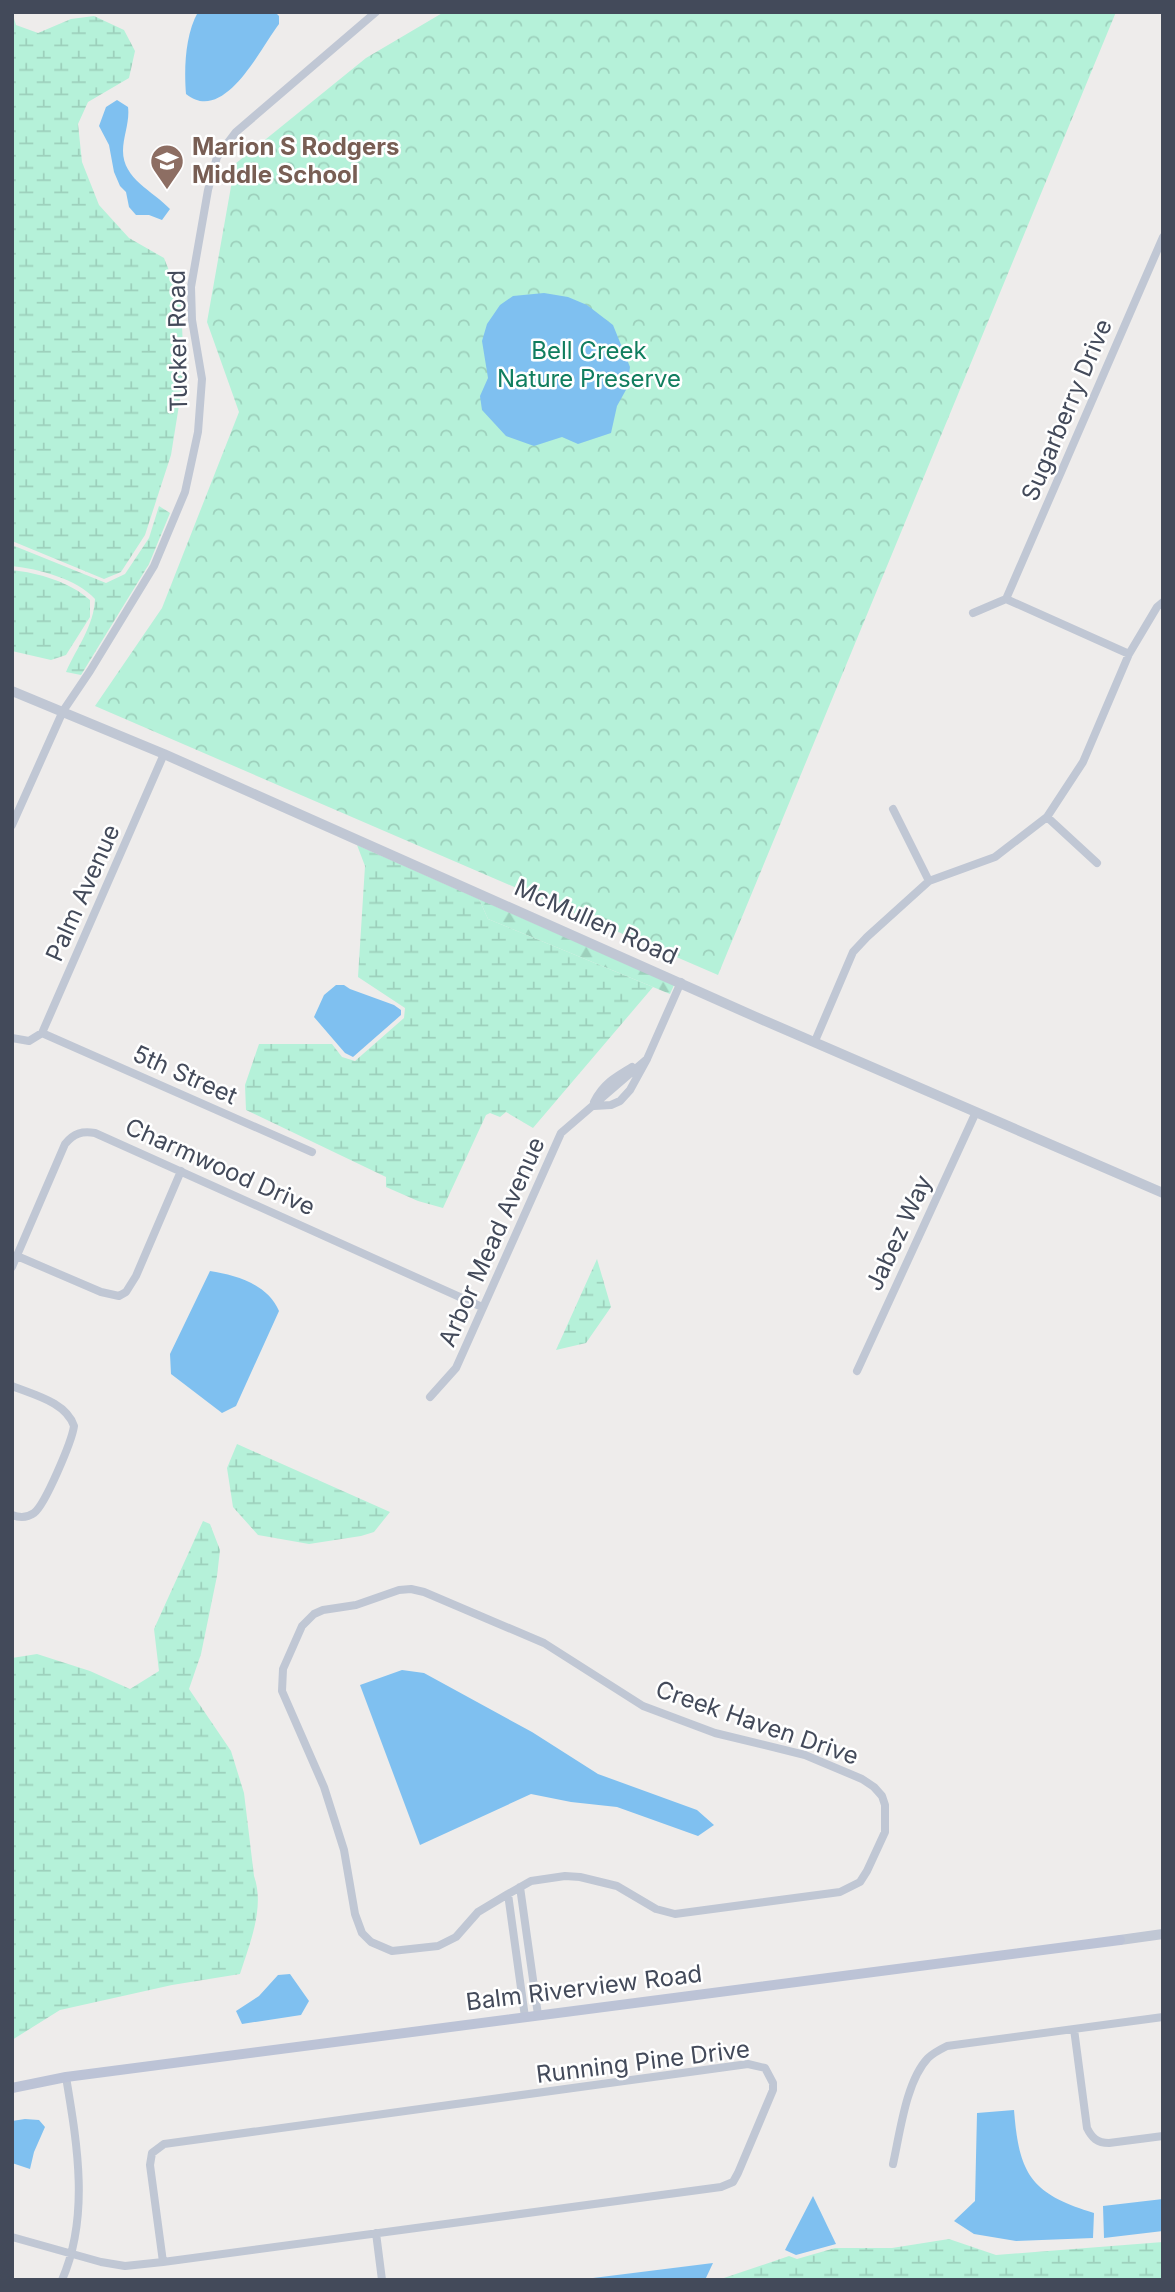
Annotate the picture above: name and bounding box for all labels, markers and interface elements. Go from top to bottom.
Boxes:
place label: Marion S Rodgers Middle School [192,132,399,189]
school or university icon: Marion S Rodgers Middle School [148,142,186,191]
street label: Tucker Road [162,270,193,412]
street label: Sugarberry Drive [1015,315,1118,505]
park label: Bell Creek Nature Preserve [497,336,681,393]
street label: Palm Avenue [39,820,126,966]
street label: McMullen Road [510,873,682,971]
street label: 5th Street [129,1039,242,1110]
street label: Charmwood Drive [121,1112,320,1221]
street label: Arbor Mead Avenue [432,1133,551,1351]
street label: Jabez Way [859,1170,938,1295]
street label: Creek Haven Drive [652,1674,862,1771]
street label: Balm Riverview Road [464,1959,704,2016]
street label: Running Pine Drive [534,2034,751,2089]

